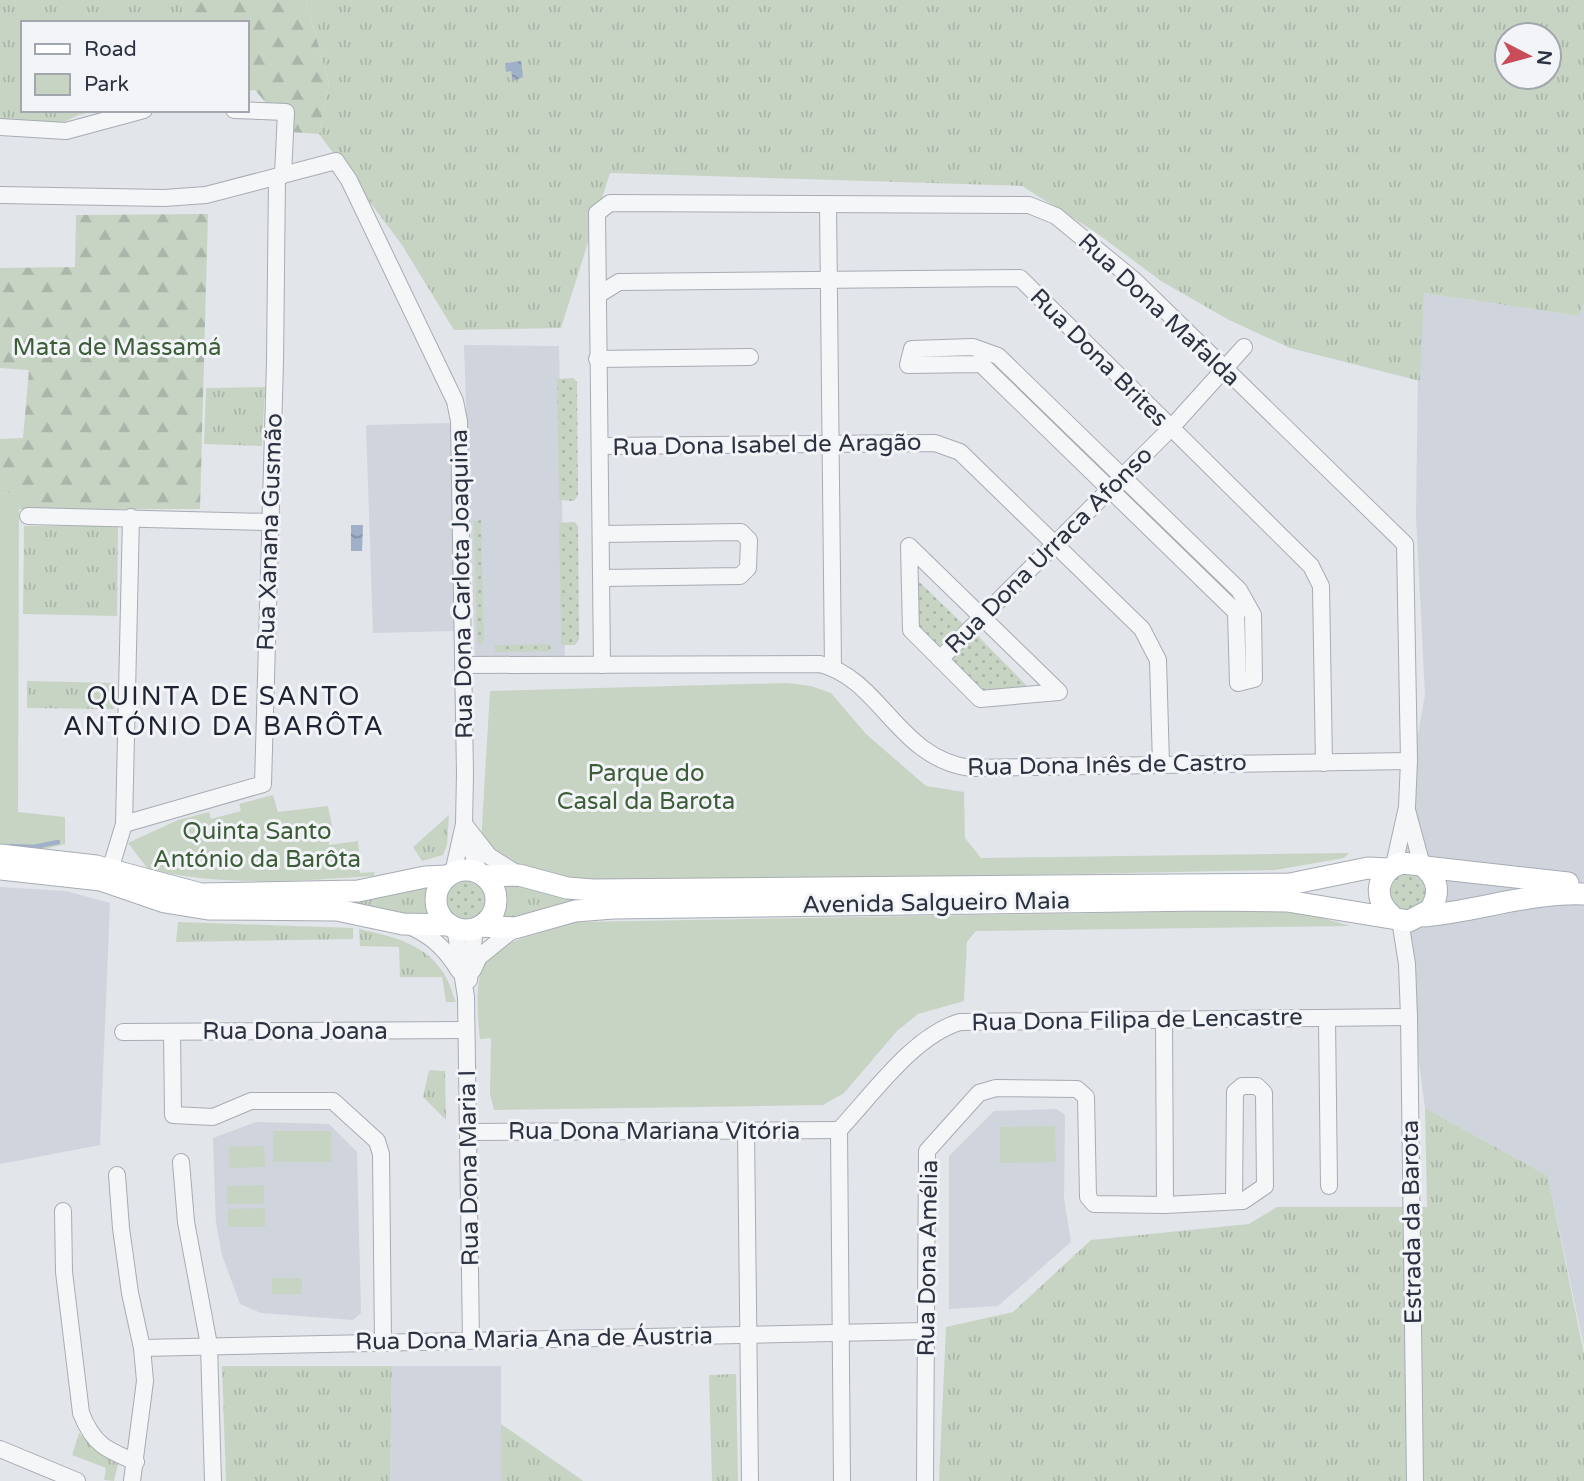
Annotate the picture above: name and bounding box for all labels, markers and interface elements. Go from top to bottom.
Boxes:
legend [21,21,248,112]
north arrow [1493,21,1563,91]
text: Road [84,37,137,62]
text: N [1532,49,1556,66]
text: Park [84,72,129,97]
street label: Rua Dona Mafalda [1072,227,1246,393]
street label: Rua Dona Brites [1024,283,1174,433]
park label: Mata de Massamá [13,333,221,362]
street label: Rua Xanana Gusmão [251,413,289,651]
street label: Rua Dona Isabel de Aragão [612,428,922,462]
street label: Rua Dona Carlota Joaquina [445,429,479,739]
street label: Rua Dona Urraca Afonso [939,440,1159,660]
district label: QUINTA DE SANTO ANTÓNIO DA BARÔTA [63,681,385,742]
street label: Rua Dona Inês de Castro [967,748,1247,782]
park label: Parque do Casal da Barota [557,759,735,816]
park label: Quinta Santo António da Barôta [153,817,361,874]
street label: Avenida Salgueiro Maia [802,886,1070,920]
street label: Rua Dona Filipa de Lencastre [971,1003,1303,1037]
street label: Rua Dona Joana [202,1017,388,1046]
street label: Rua Dona Maria I [453,1070,485,1266]
street label: Rua Dona Mariana Vitória [508,1117,800,1146]
street label: Estrada da Barota [1396,1120,1428,1324]
street label: Rua Dona Amélia [912,1159,944,1357]
street label: Rua Dona Maria Ana de Áustria [355,1320,713,1357]

